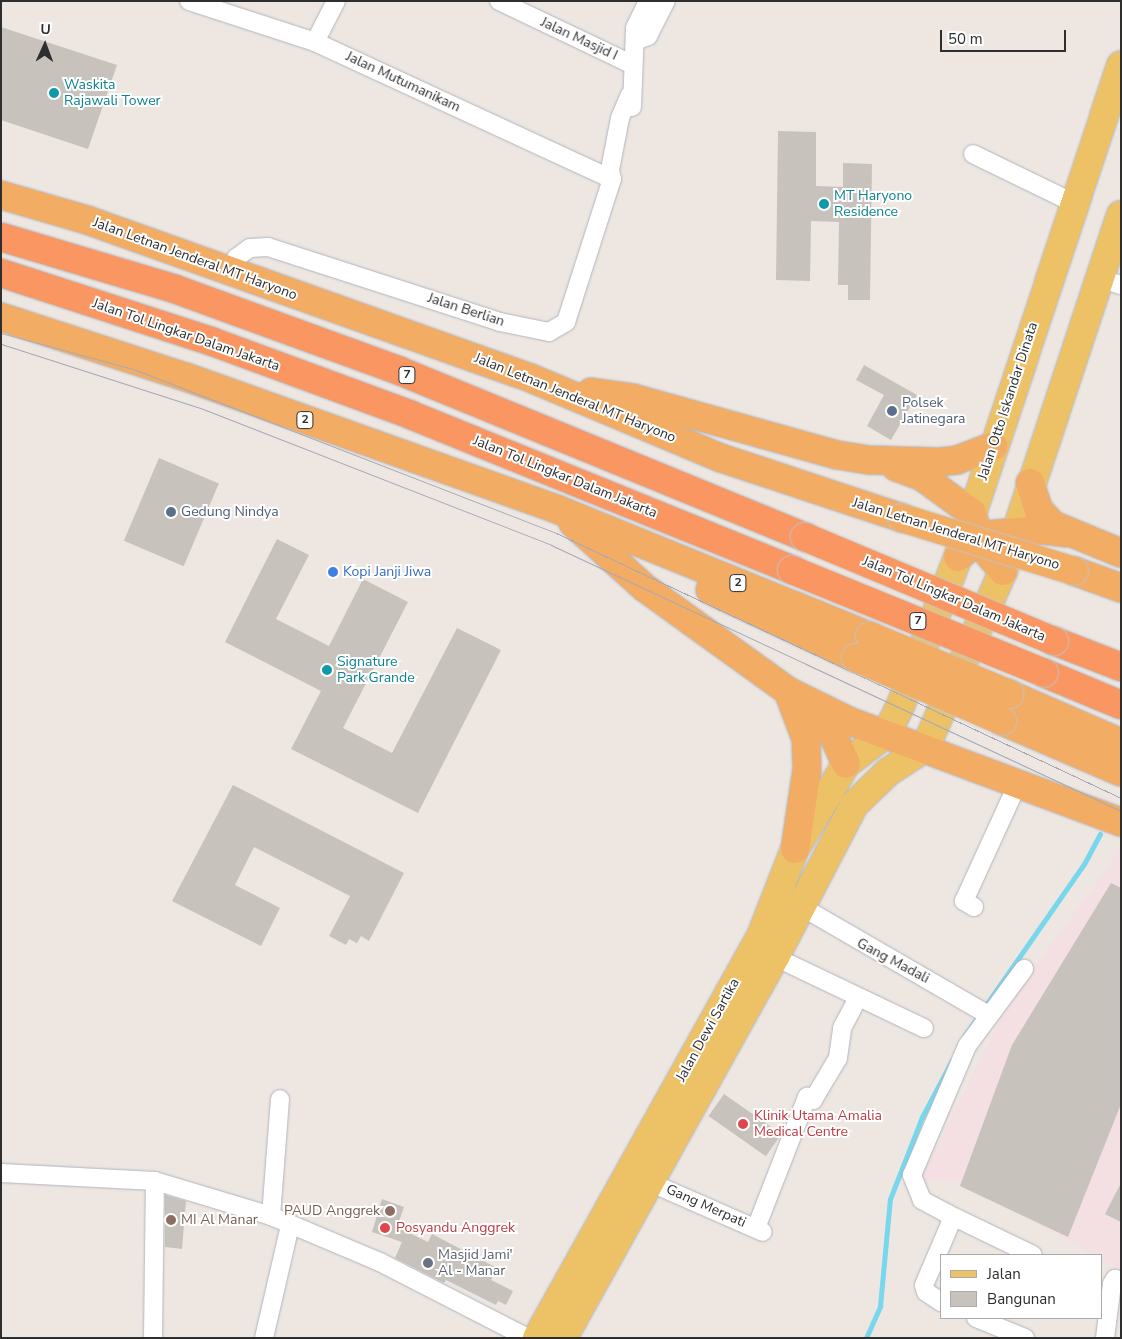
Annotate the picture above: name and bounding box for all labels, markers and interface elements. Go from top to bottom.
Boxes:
street label: Jalan Masjid I [538,14,620,64]
north arrow [20,20,70,70]
text: U [40,20,51,39]
scale bar [942,20,1068,52]
text: 50 m [948,29,983,49]
street label: Jalan Mutumanikam [343,48,463,116]
place label: Waskita Rajawali Tower [64,77,161,110]
marker: Waskita Rajawali Tower [48,87,60,99]
place label: MT Haryono Residence [834,188,912,220]
marker: MT Haryono Residence [818,198,830,210]
street label: Jalan Letnan Jenderal MT Haryono [91,214,299,304]
street label: Jalan Berlian [425,290,507,330]
street label: Jalan Tol Lingkar Dalam Jakarta [90,295,282,375]
street label: Jalan Otto Iskandar Dinata [975,320,1041,482]
street label: Jalan Letnan Jenderal MT Haryono [472,350,678,446]
road number: 7 [398,366,416,384]
place label: Polsek Jatinegara [902,395,965,428]
marker: Polsek Jatinegara [886,405,898,417]
road number: 2 [296,410,314,430]
street label: Jalan Tol Lingkar Dalam Jakarta [471,432,659,522]
street label: Jalan Letnan Jenderal MT Haryono [850,494,1062,574]
place label: Gedung Nindya [181,504,279,520]
marker: Gedung Nindya [165,506,177,518]
street label: Jalan Tol Lingkar Dalam Jakarta [860,553,1048,645]
place label: Kopi Janji Jiwa [343,564,431,580]
marker: Kopi Janji Jiwa [327,566,339,578]
road number: 2 [729,574,747,592]
road number: 7 [909,612,927,630]
place label: Signature Park Grande [337,654,415,686]
marker: Signature Park Grande [321,664,333,676]
street label: Gang Madali [854,935,932,987]
street label: Jalan Dewi Sartika [673,975,743,1085]
place label: Klinik Utama Amalia Medical Centre [754,1108,882,1140]
marker: Klinik Utama Amalia Medical Centre [736,1117,750,1131]
street label: Gang Merpati [664,1181,748,1231]
place label: PAUD Anggrek [284,1203,380,1219]
marker: PAUD Anggrek [384,1205,396,1217]
place label: MI Al Manar [181,1212,258,1228]
marker: MI Al Manar [165,1214,177,1226]
place label: Posyandu Anggrek [396,1220,515,1236]
marker: Posyandu Anggrek [378,1221,392,1235]
place label: Masjid Jami' Al - Manar [438,1247,513,1280]
legend [940,1254,1102,1319]
marker: Masjid Jami' Al - Manar [422,1257,434,1269]
text: Jalan [987,1264,1021,1284]
text: Bangunan [987,1289,1056,1309]

